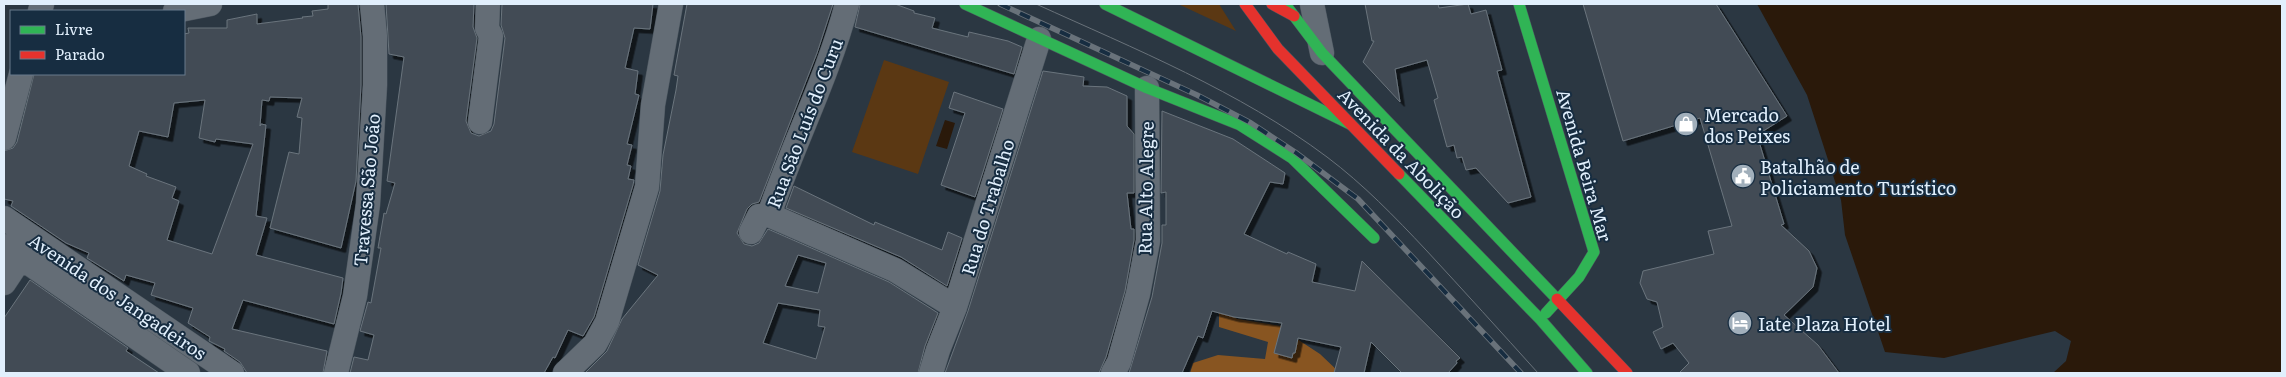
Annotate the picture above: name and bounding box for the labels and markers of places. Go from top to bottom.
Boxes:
place label: Mercado dos Peixes [1704,101,1790,149]
shop icon: Mercado dos Peixes [1673,111,1699,137]
place label: Batalhão de Policiamento Turístico [1760,153,1956,201]
public building icon: Batalhão de Policiamento Turístico [1730,163,1756,189]
hotel icon: Iate Plaza Hotel [1727,310,1753,336]
place label: Iate Plaza Hotel [1758,310,1891,337]

